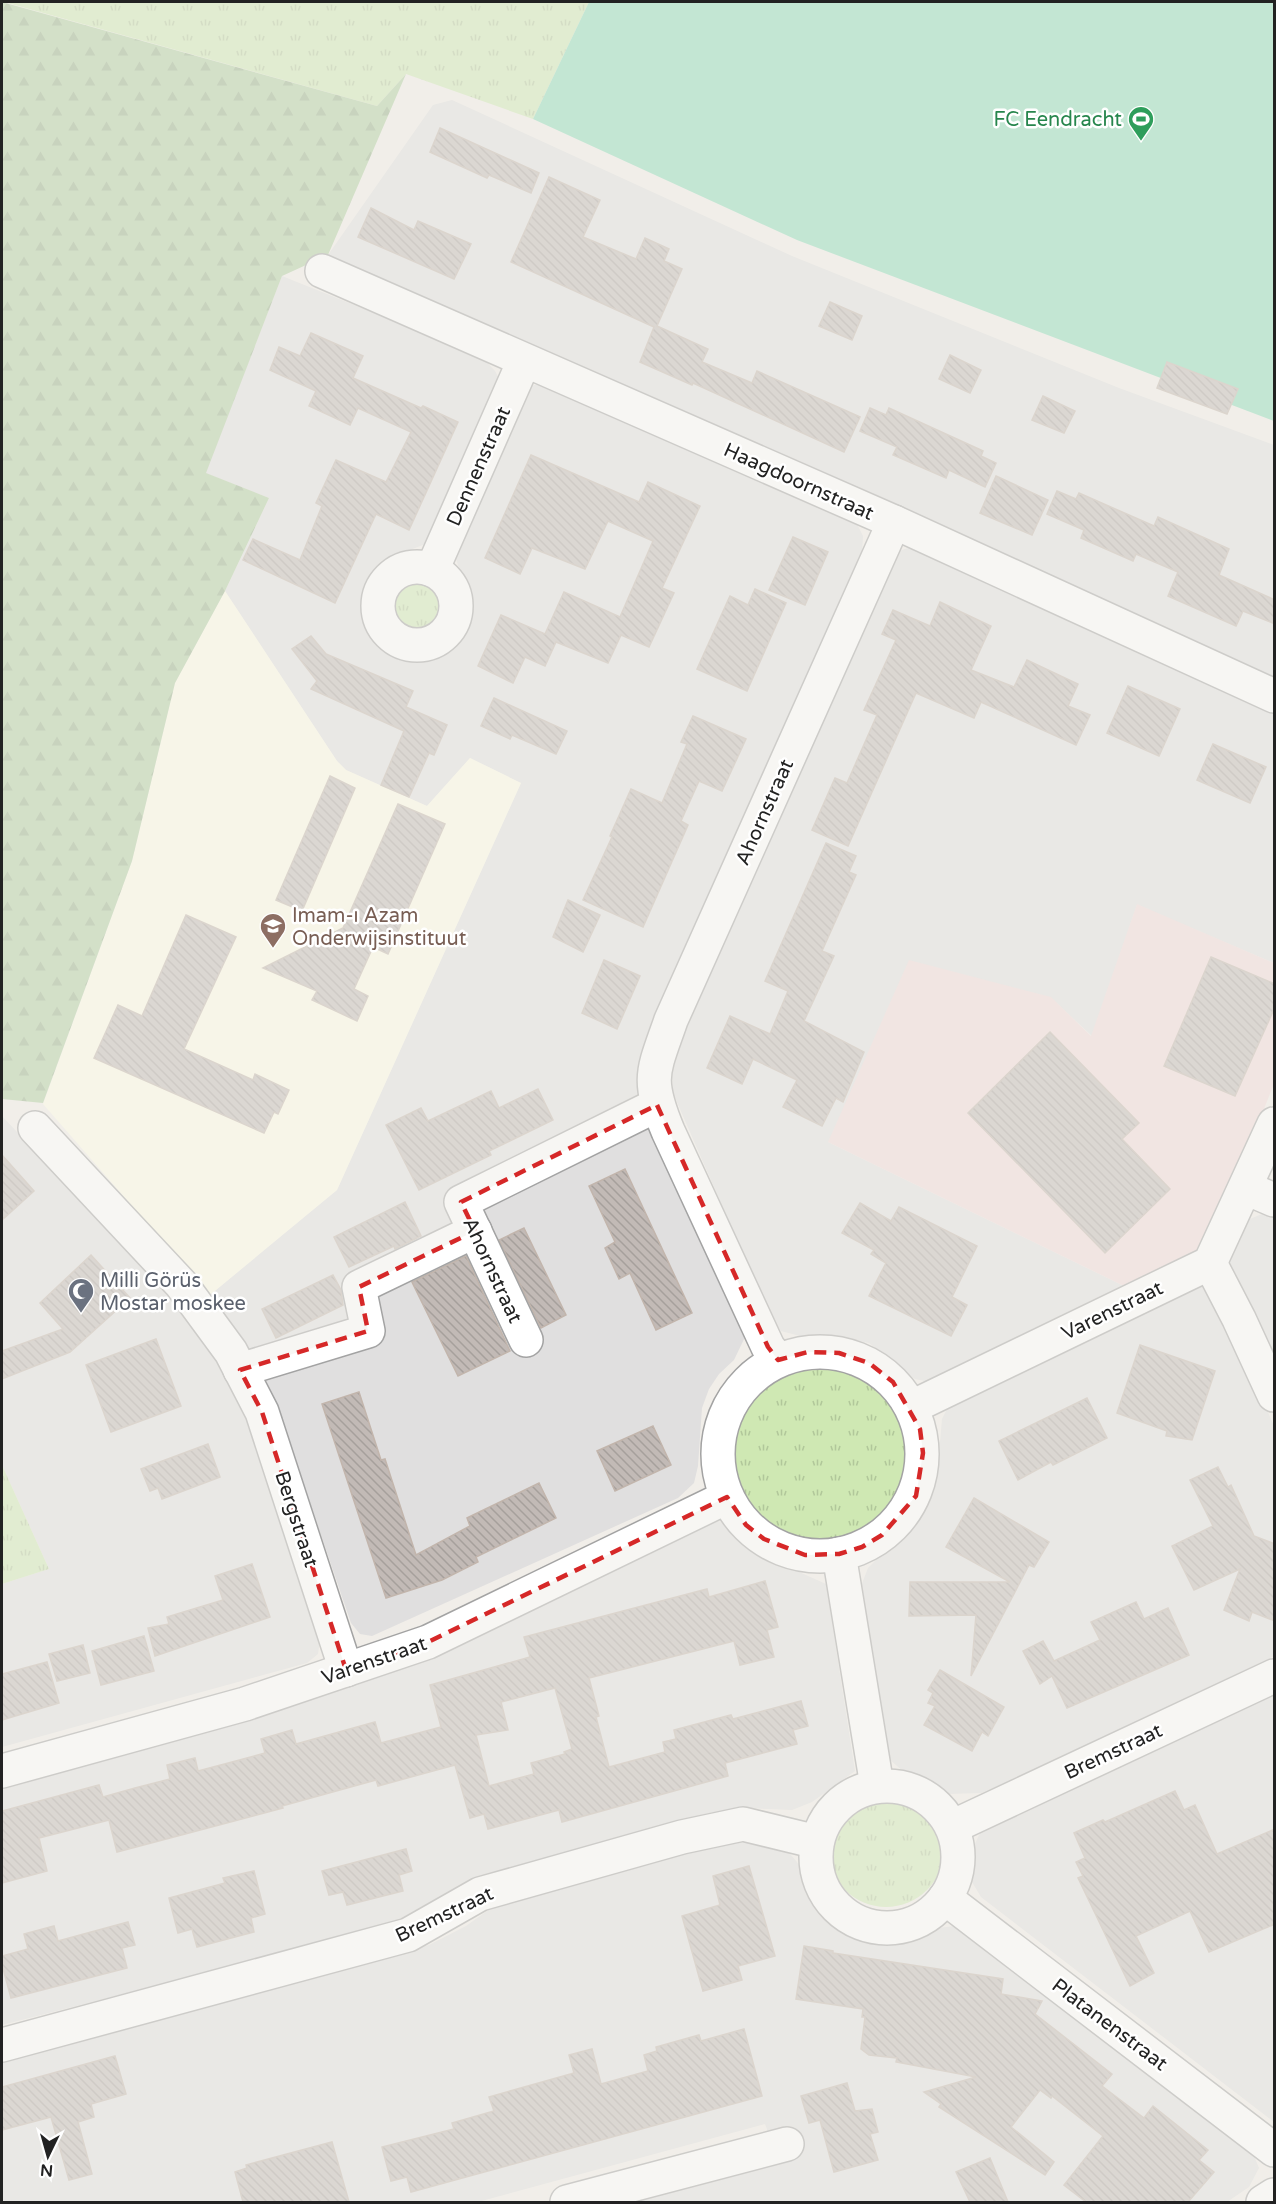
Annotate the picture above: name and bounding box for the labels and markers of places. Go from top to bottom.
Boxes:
sports icon: FC Eendracht [1126,104,1156,142]
place label: FC Eendracht [993,108,1122,132]
place label: Imam-ı Azam Onderwijsinstituut [292,904,467,951]
school or university icon: Imam-ı Azam Onderwijsinstituut [258,911,288,949]
place label: Milli Görüs Mostar moskee [100,1269,246,1316]
mosque icon: Milli Görüs Mostar moskee [66,1276,96,1314]

